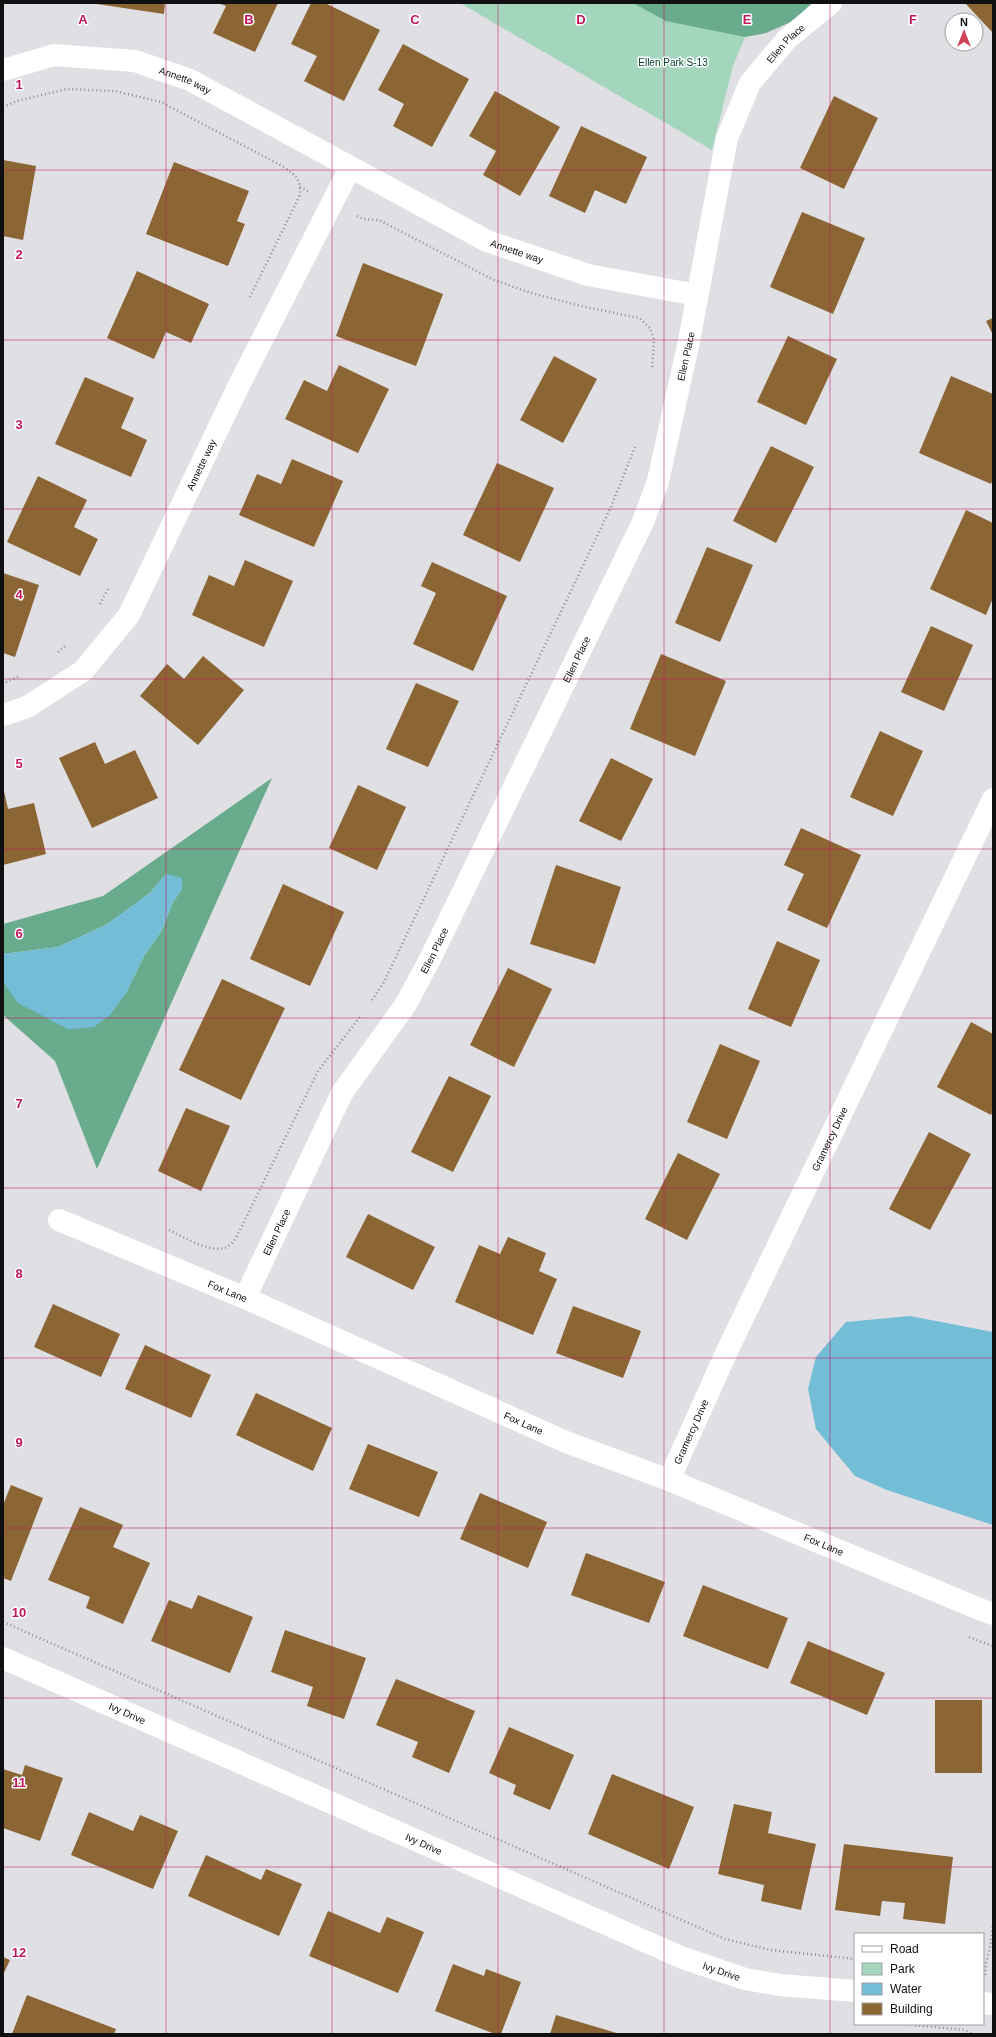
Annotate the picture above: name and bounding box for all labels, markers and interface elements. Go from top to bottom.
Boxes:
text: A [78,12,88,27]
text: B [244,12,254,27]
text: C [410,12,420,27]
text: D [576,12,586,27]
text: E [743,12,752,27]
text: F [909,12,917,27]
north arrow [944,12,984,52]
text: N [960,16,968,28]
street label: Ellen Place [764,21,807,65]
park label: Ellen Park S-13 [638,57,708,68]
street label: Annette way [158,64,213,96]
text: 1 [15,77,23,92]
street label: Annette way [489,237,545,265]
text: 2 [15,247,23,262]
street label: Ellen Place [675,330,696,382]
text: 3 [15,417,23,432]
street label: Annette way [184,437,218,492]
text: 4 [15,587,23,602]
street label: Ellen Place [560,634,592,684]
text: 5 [15,756,23,771]
street label: Ellen Place [418,925,450,975]
text: 6 [15,926,23,941]
text: 7 [15,1096,23,1111]
street label: Gramercy Drive [809,1104,850,1173]
street label: Ellen Place [261,1207,292,1257]
text: 8 [15,1266,23,1281]
street label: Fox Lane [206,1278,250,1304]
street label: Gramercy Drive [671,1397,710,1466]
street label: Fox Lane [502,1409,545,1437]
text: 9 [15,1435,23,1450]
street label: Fox Lane [803,1531,846,1558]
text: 10 [12,1605,26,1620]
street label: Ivy Drive [107,1700,148,1726]
text: 11 [12,1775,26,1790]
street label: Ivy Drive [404,1831,444,1857]
legend [854,1933,984,2025]
text: Road [890,1942,919,1956]
text: 12 [12,1945,26,1960]
street label: Ivy Drive [701,1960,742,1983]
text: Park [890,1962,916,1976]
text: Water [890,1982,922,1996]
text: Building [890,2002,933,2016]

